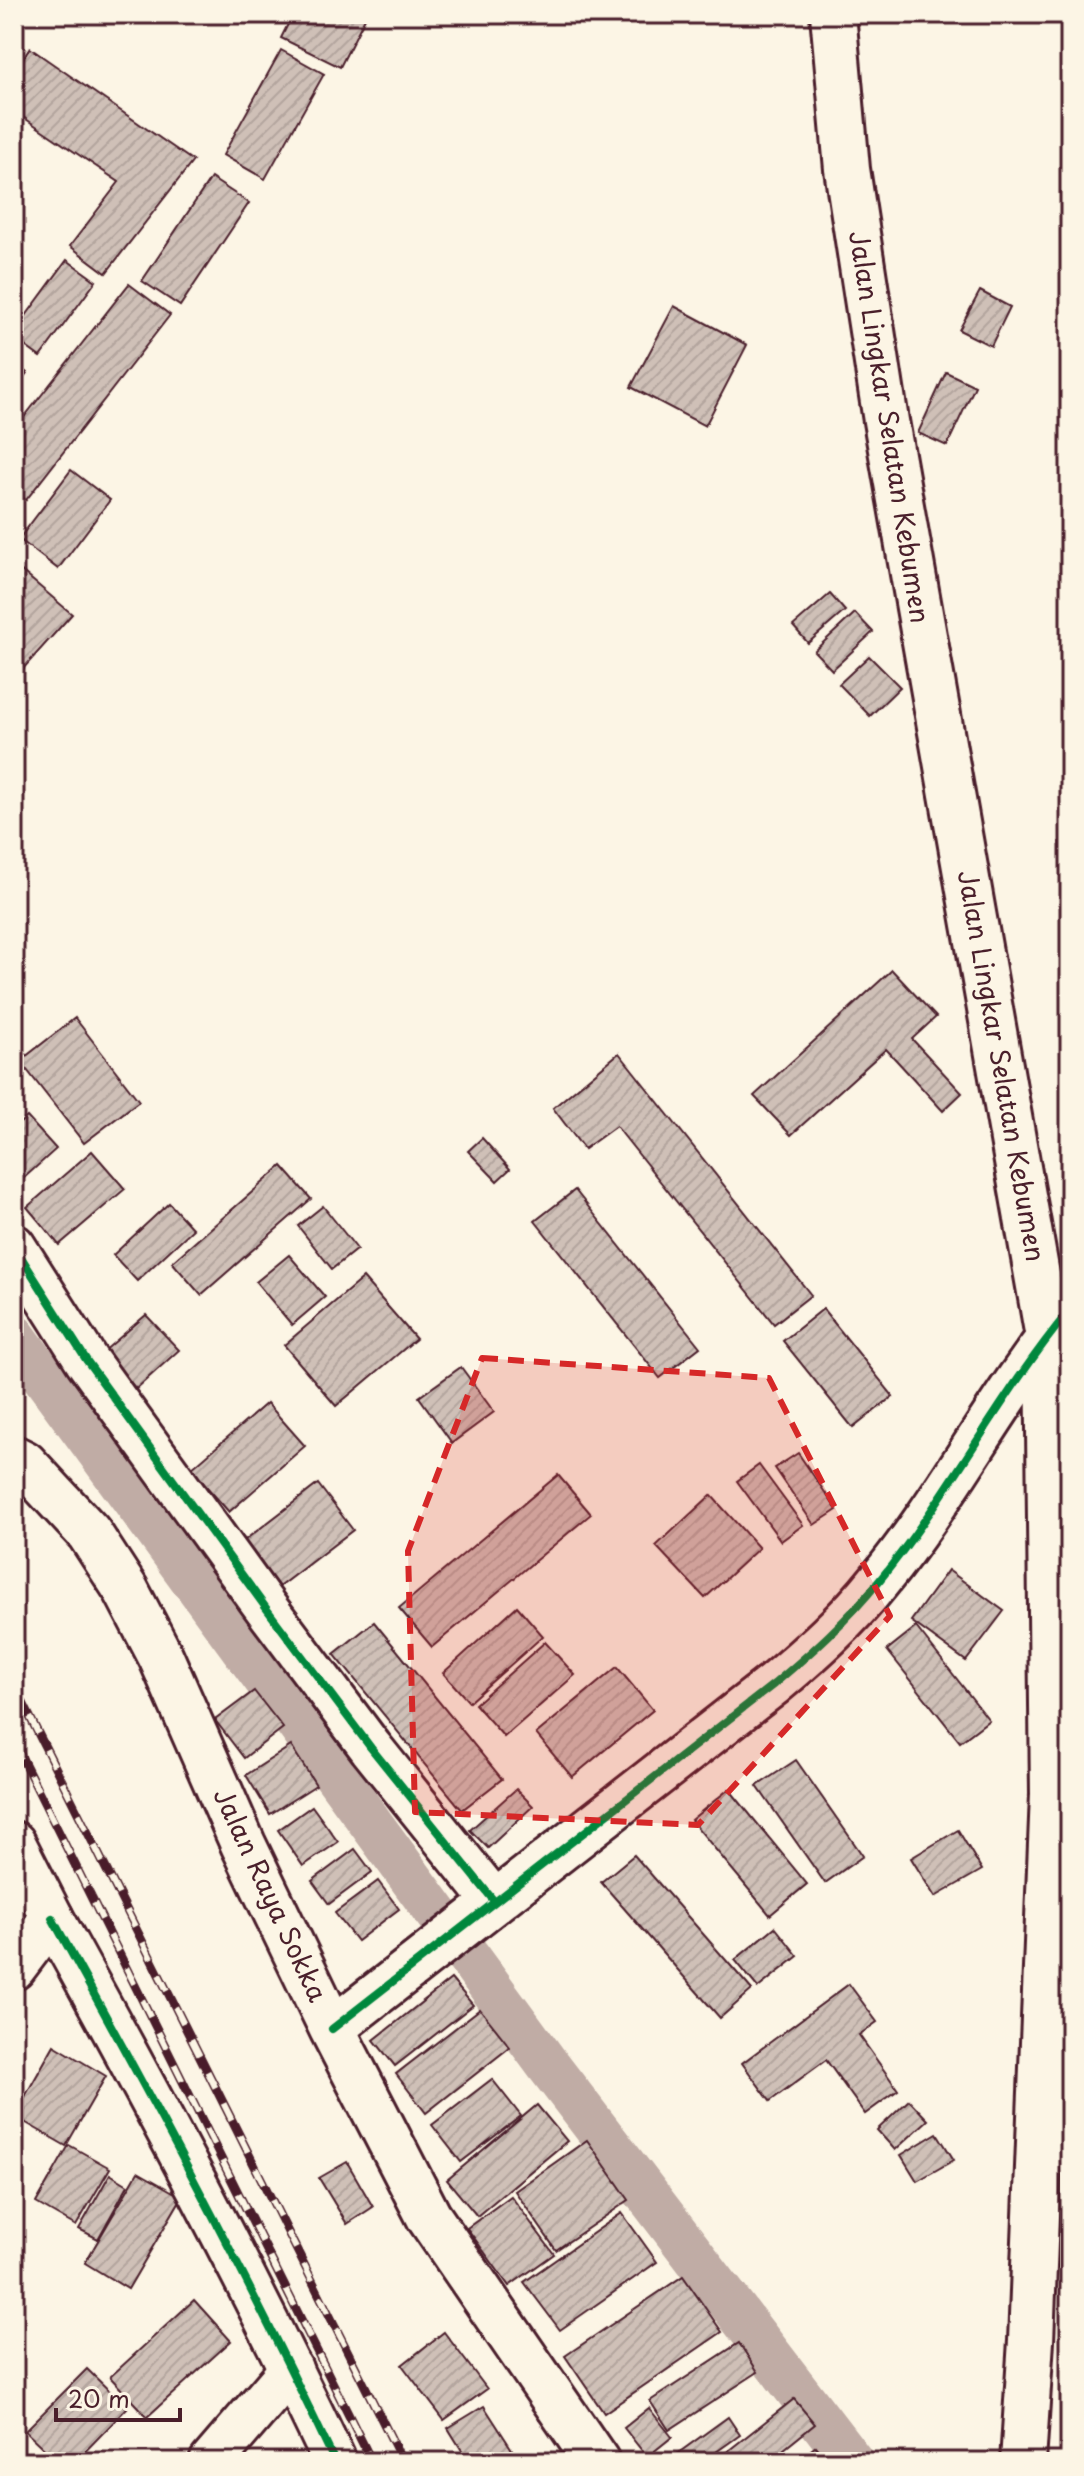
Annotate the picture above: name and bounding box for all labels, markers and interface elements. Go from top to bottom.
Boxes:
street label: Jalan Lingkar Selatan Kebumen [840,228,941,626]
street label: Jalan Lingkar Selatan Kebumen [949,867,1056,1265]
street label: Jalan Raya Sokka [205,1781,338,2008]
scale bar [56,2372,180,2422]
text: 20 m [68,2380,130,2416]

